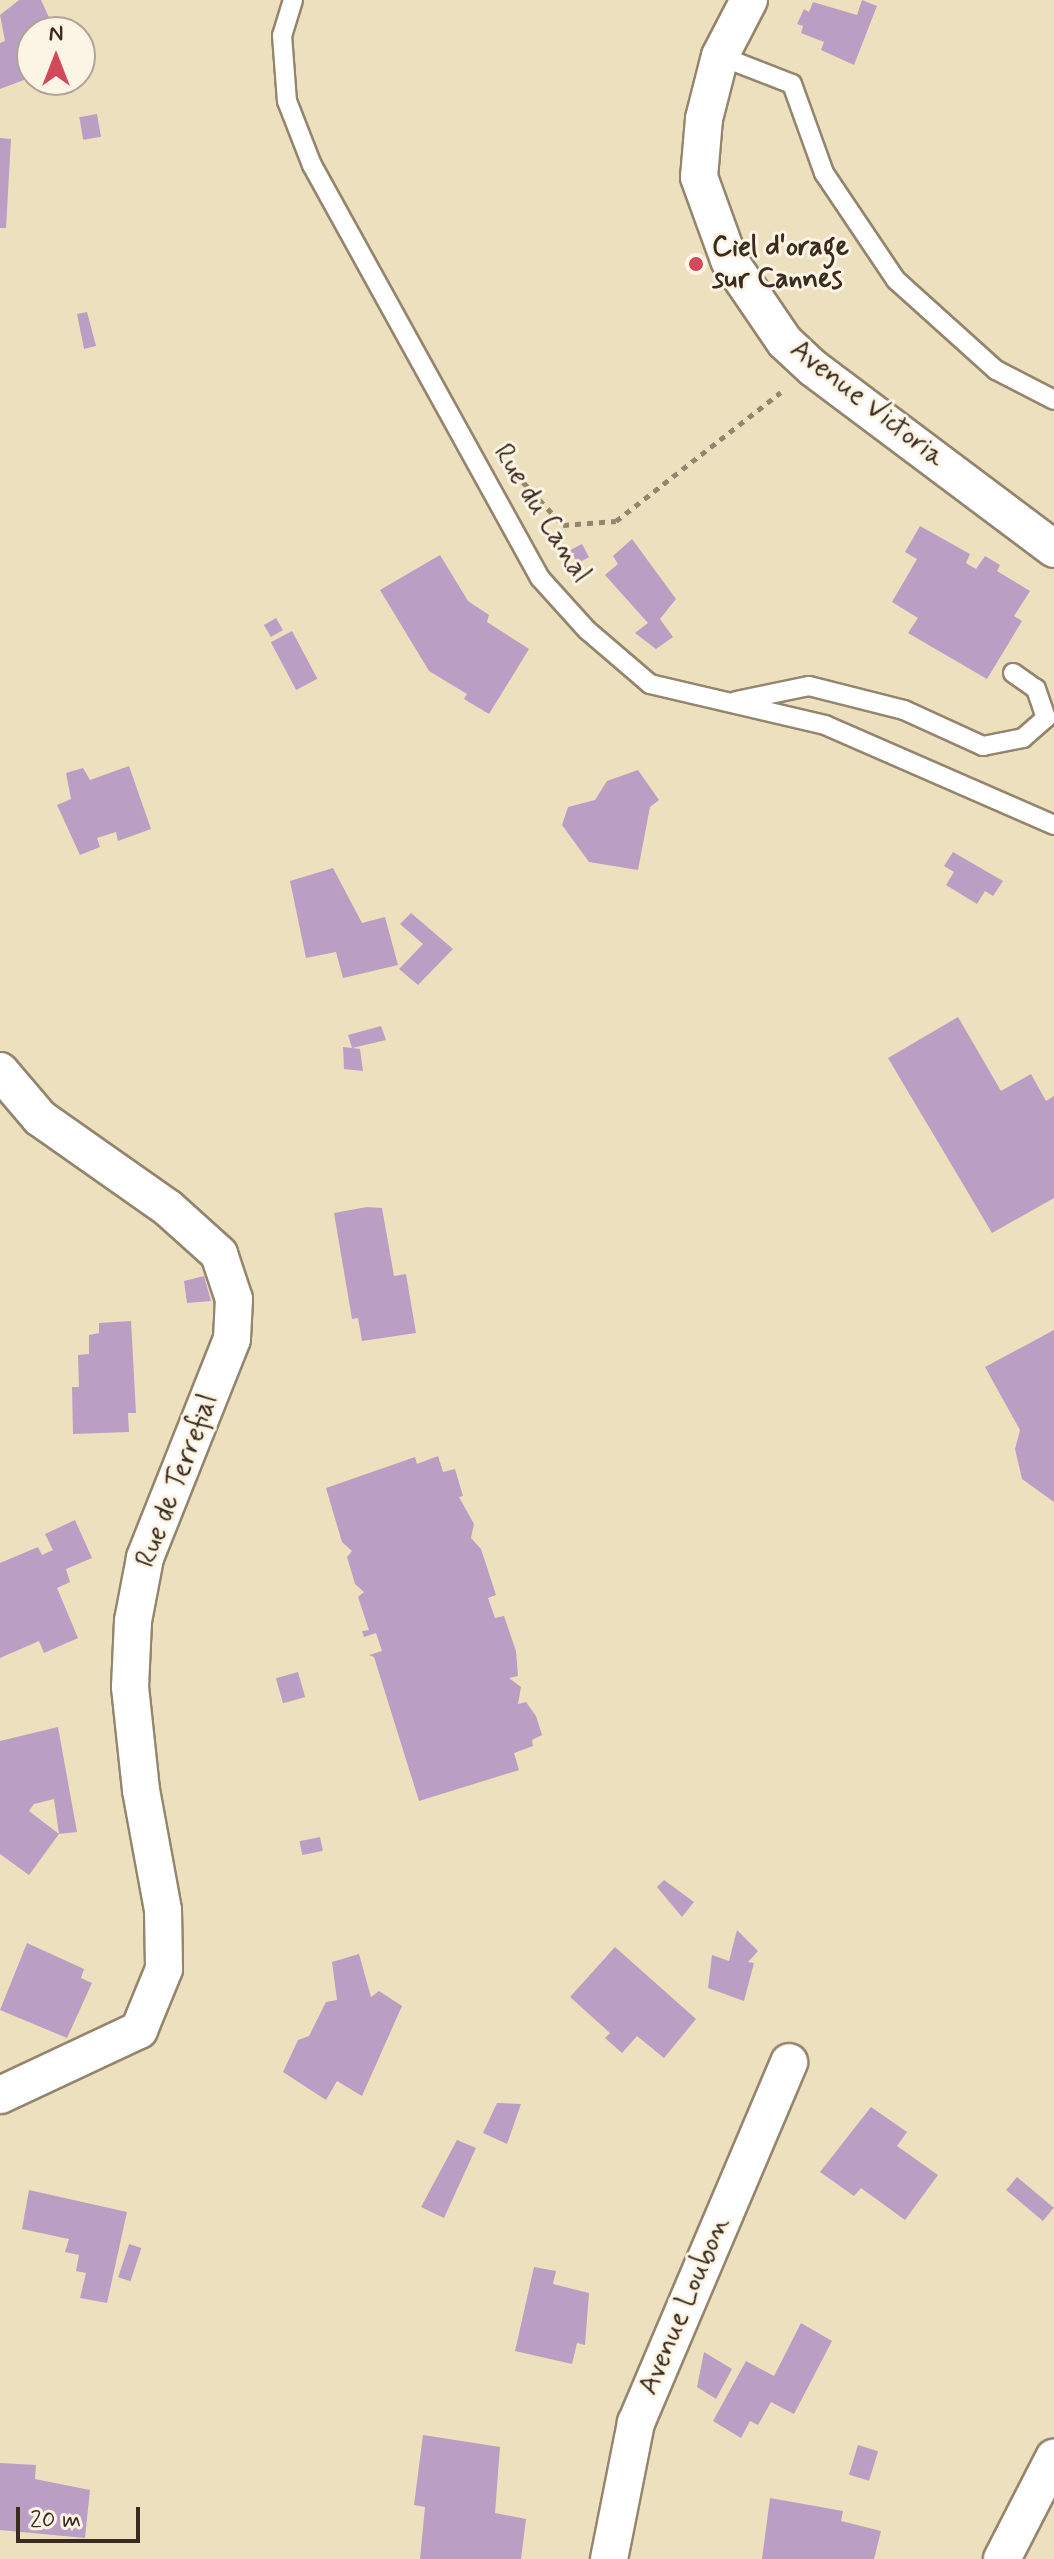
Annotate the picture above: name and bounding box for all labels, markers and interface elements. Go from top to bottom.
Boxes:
north arrow [16,16,96,96]
text: N [49,20,63,48]
place label: Ciel d'orage sur Cannes [712,231,853,297]
marker: Ciel d'orage sur Cannes [687,255,705,273]
street label: Avenue Victoria [783,333,951,475]
street label: Rue du Canal [487,441,595,587]
street label: Rue de Terrefial [130,1391,226,1571]
street label: Avenue Loubon [634,2215,736,2397]
scale bar [20,2491,144,2541]
text: 20 m [30,2505,81,2536]

